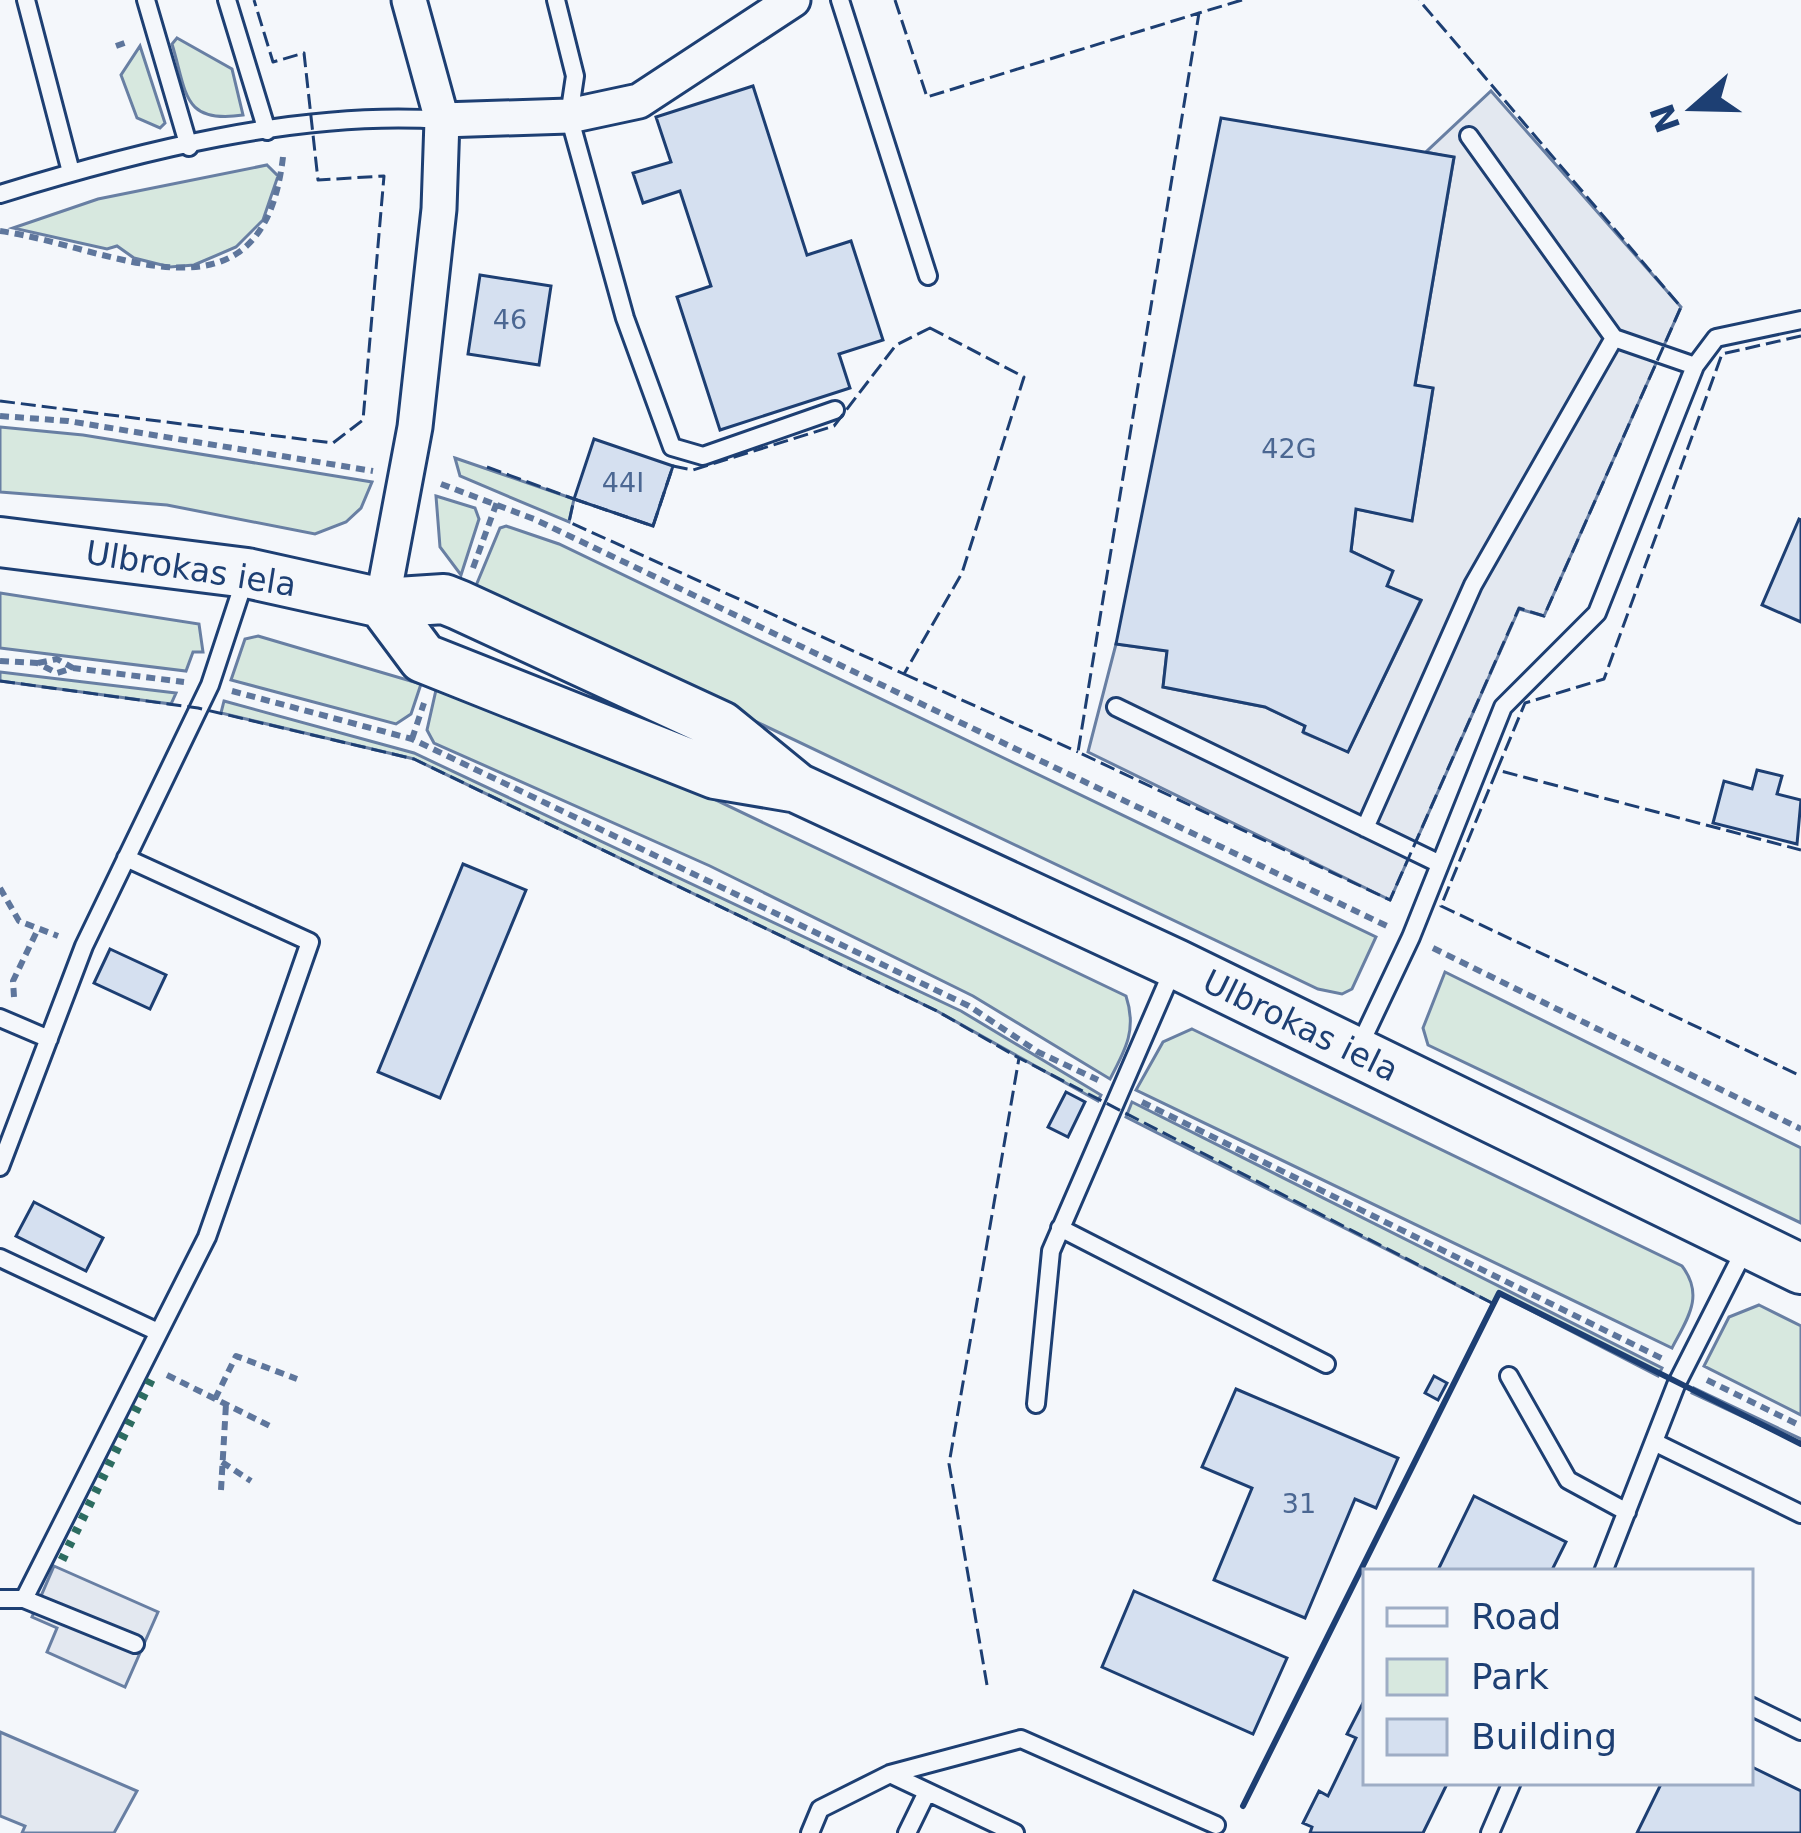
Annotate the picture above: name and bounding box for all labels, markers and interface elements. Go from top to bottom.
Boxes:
north arrow [1633,48,1753,168]
text: N [1642,98,1688,138]
house number: 46 [493,304,527,335]
house number: 42G [1261,433,1317,464]
house number: 44I [602,467,644,498]
street label: Ulbrokas iela [83,533,299,604]
street label: Ulbrokas iela [1197,961,1405,1090]
house number: 31 [1282,1488,1316,1519]
legend [1363,1569,1753,1785]
text: Road [1471,1596,1561,1637]
text: Park [1471,1656,1549,1697]
text: Building [1471,1716,1617,1757]

